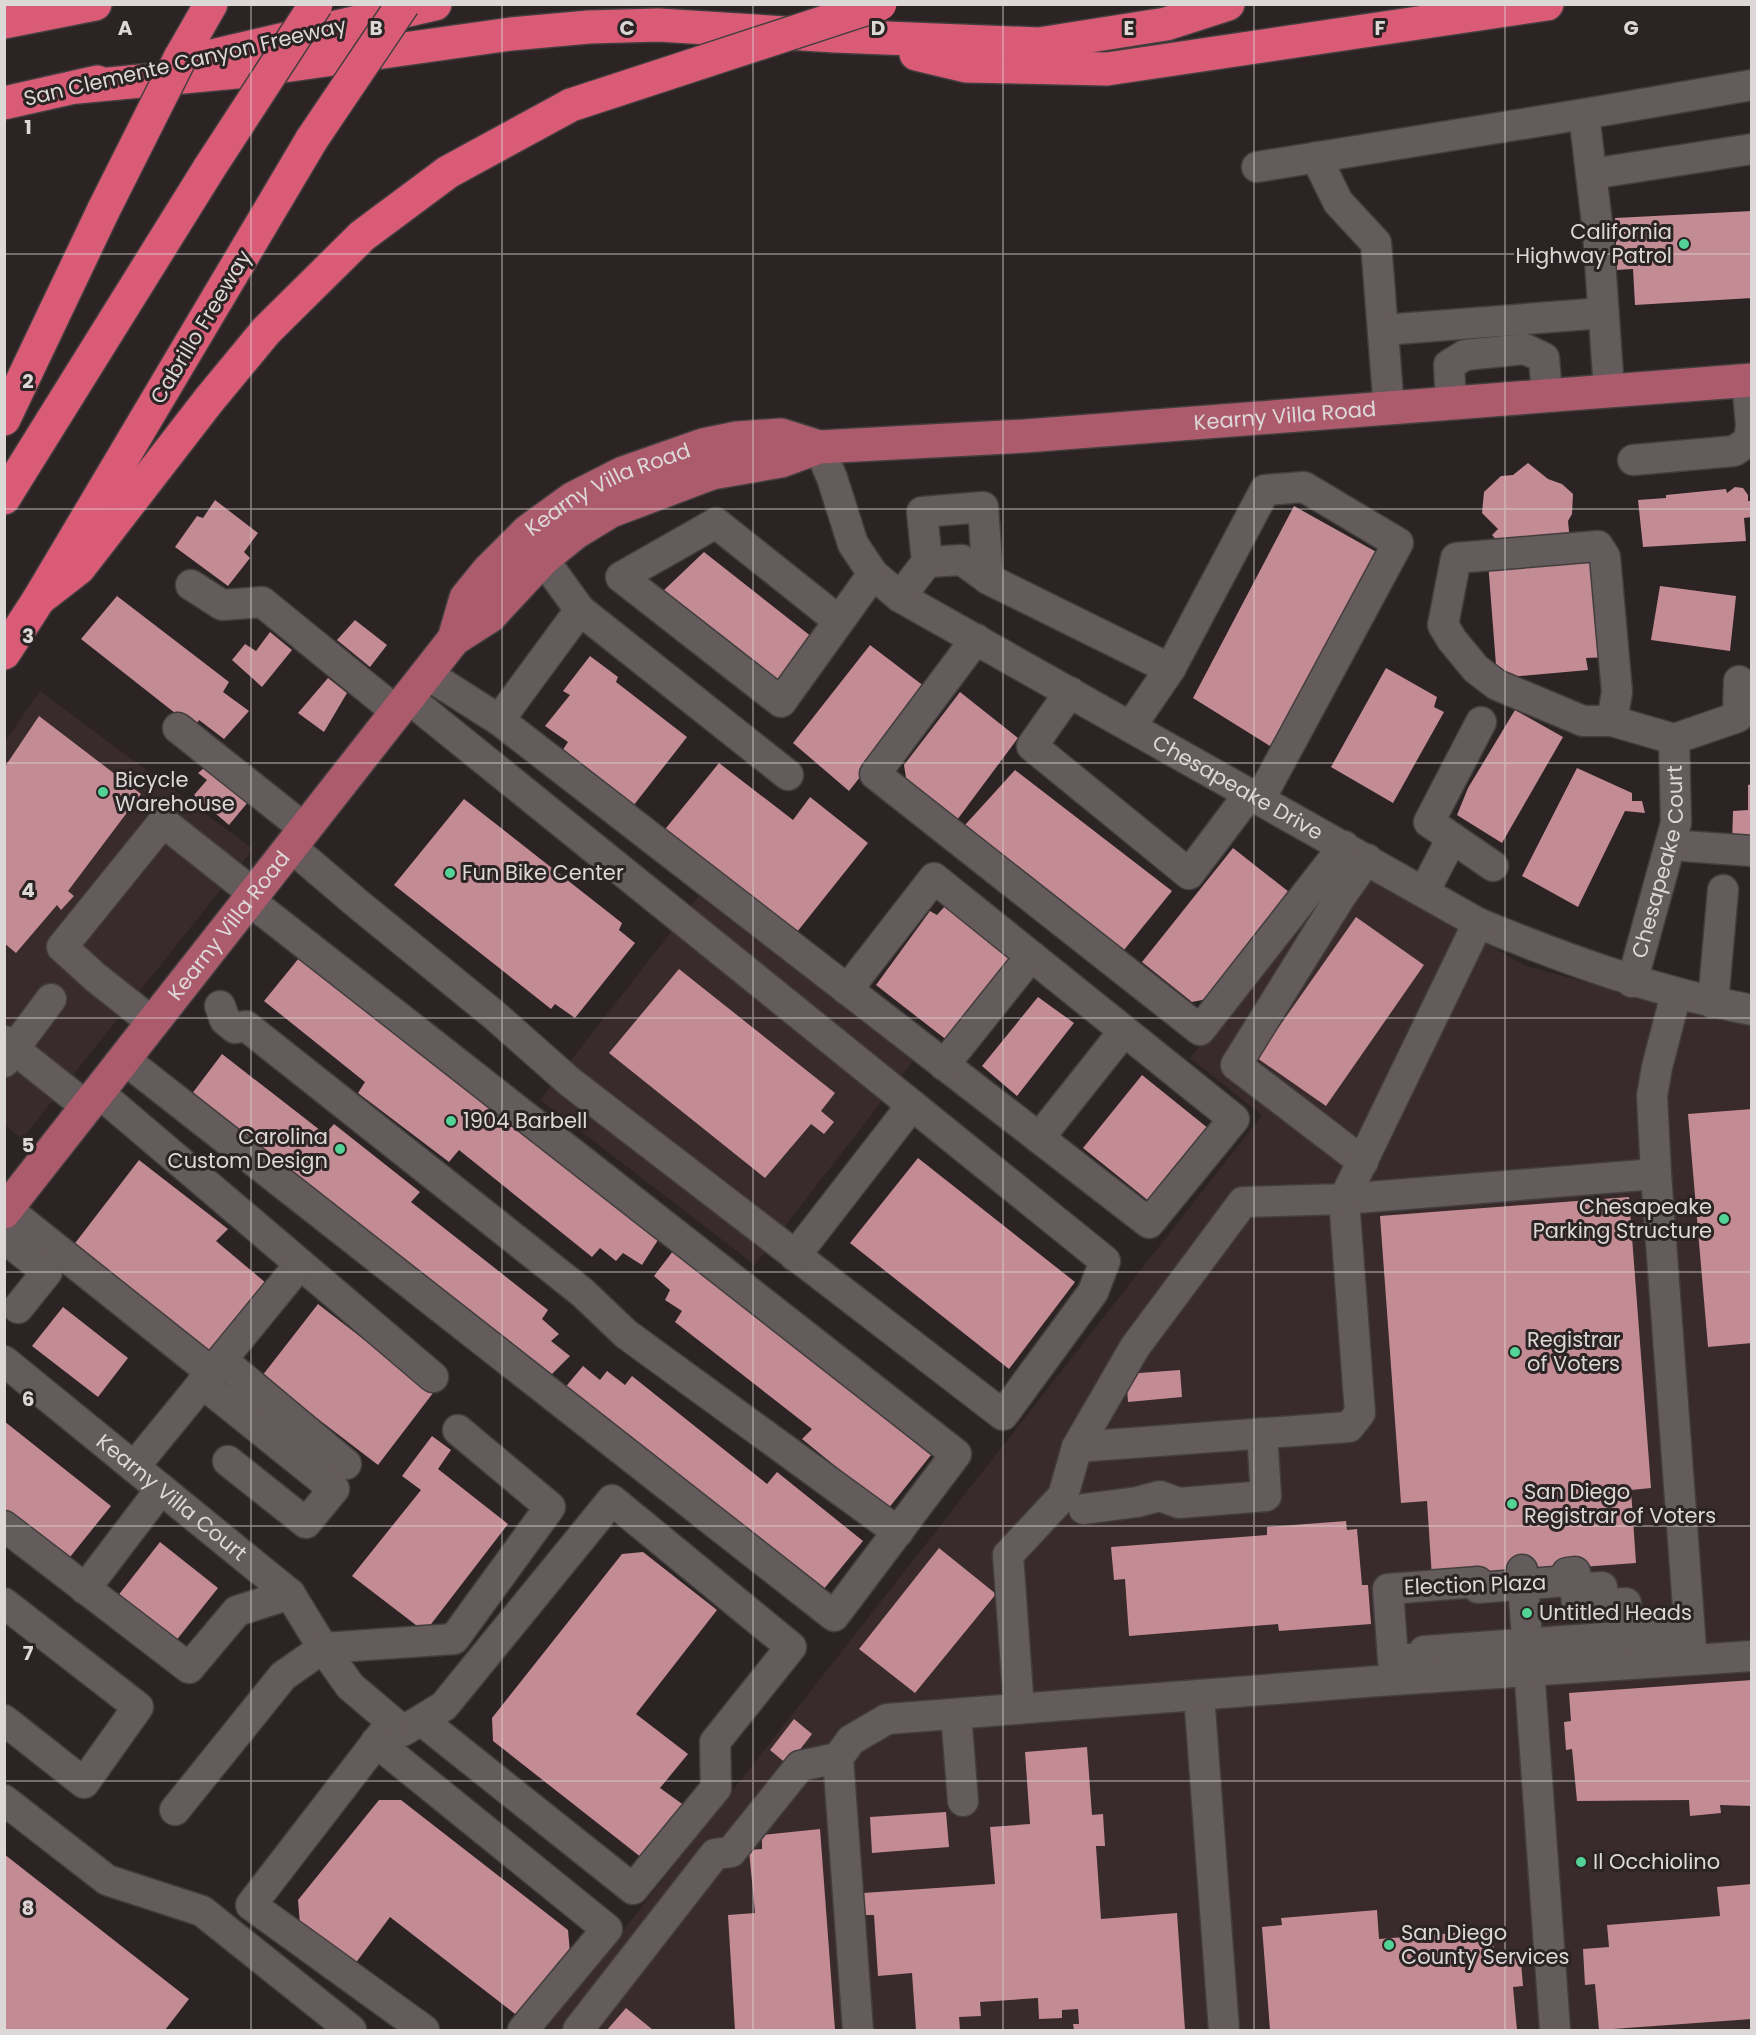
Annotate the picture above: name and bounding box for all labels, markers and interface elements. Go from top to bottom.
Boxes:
street label: San Clemente Canyon Freeway [21,10,349,113]
text: A [118,14,133,42]
text: B [369,14,383,42]
text: C [619,14,635,42]
text: D [871,14,885,42]
text: E [1124,14,1134,42]
text: F [1375,14,1386,42]
text: G [1623,14,1639,42]
text: 1 [24,113,32,141]
place label: California Highway Patrol [1515,217,1672,270]
marker: California Highway Patrol [1677,237,1691,251]
street label: Cabrillo Freeway [143,244,258,409]
text: 2 [22,367,34,395]
street label: Kearny Villa Road [1193,394,1377,437]
street label: Kearny Villa Road [519,436,694,543]
text: 3 [22,622,34,650]
street label: Chesapeake Drive [1147,727,1328,847]
place label: Bicycle Warehouse [115,765,235,818]
street label: Chesapeake Court [1624,765,1690,961]
marker: Bicycle Warehouse [96,785,110,799]
street label: Kearny Villa Road [161,845,296,1006]
place label: Fun Bike Center [462,858,624,887]
marker: Fun Bike Center [443,866,457,880]
text: 4 [21,876,35,904]
place label: 1904 Barbell [463,1106,587,1135]
marker: 1904 Barbell [444,1114,458,1128]
place label: Carolina Custom Design [167,1122,328,1175]
text: 5 [22,1131,35,1159]
marker: Carolina Custom Design [333,1142,347,1156]
place label: Chesapeake Parking Structure [1533,1192,1712,1245]
marker: Chesapeake Parking Structure [1717,1212,1731,1226]
place label: Registrar of Voters [1527,1325,1621,1378]
marker: Registrar of Voters [1508,1345,1522,1359]
text: 6 [22,1385,34,1413]
street label: Kearny Villa Court [90,1427,253,1567]
place label: San Diego Registrar of Voters [1524,1477,1716,1530]
marker: San Diego Registrar of Voters [1505,1497,1519,1511]
street label: Election Plaza [1403,1568,1547,1601]
place label: Untitled Heads [1539,1598,1692,1627]
marker: Untitled Heads [1520,1606,1534,1620]
text: 7 [23,1639,34,1667]
place label: Il Occhiolino [1593,1847,1720,1876]
marker: Il Occhiolino [1574,1855,1588,1869]
text: 8 [22,1894,34,1922]
place label: San Diego County Services [1401,1918,1569,1971]
marker: San Diego County Services [1382,1938,1396,1952]

